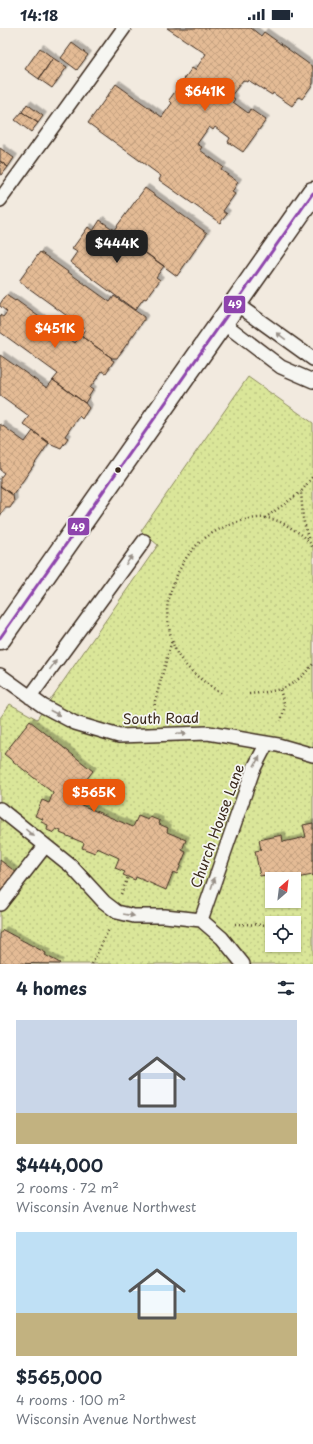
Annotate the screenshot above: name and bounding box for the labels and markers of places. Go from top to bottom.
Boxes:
pin: $641K [177,78,233,112]
pin: $444K [89,230,145,264]
pin: $451K [27,315,83,349]
unlabelled marker [113,465,123,475]
pin: $565K [66,779,122,813]

